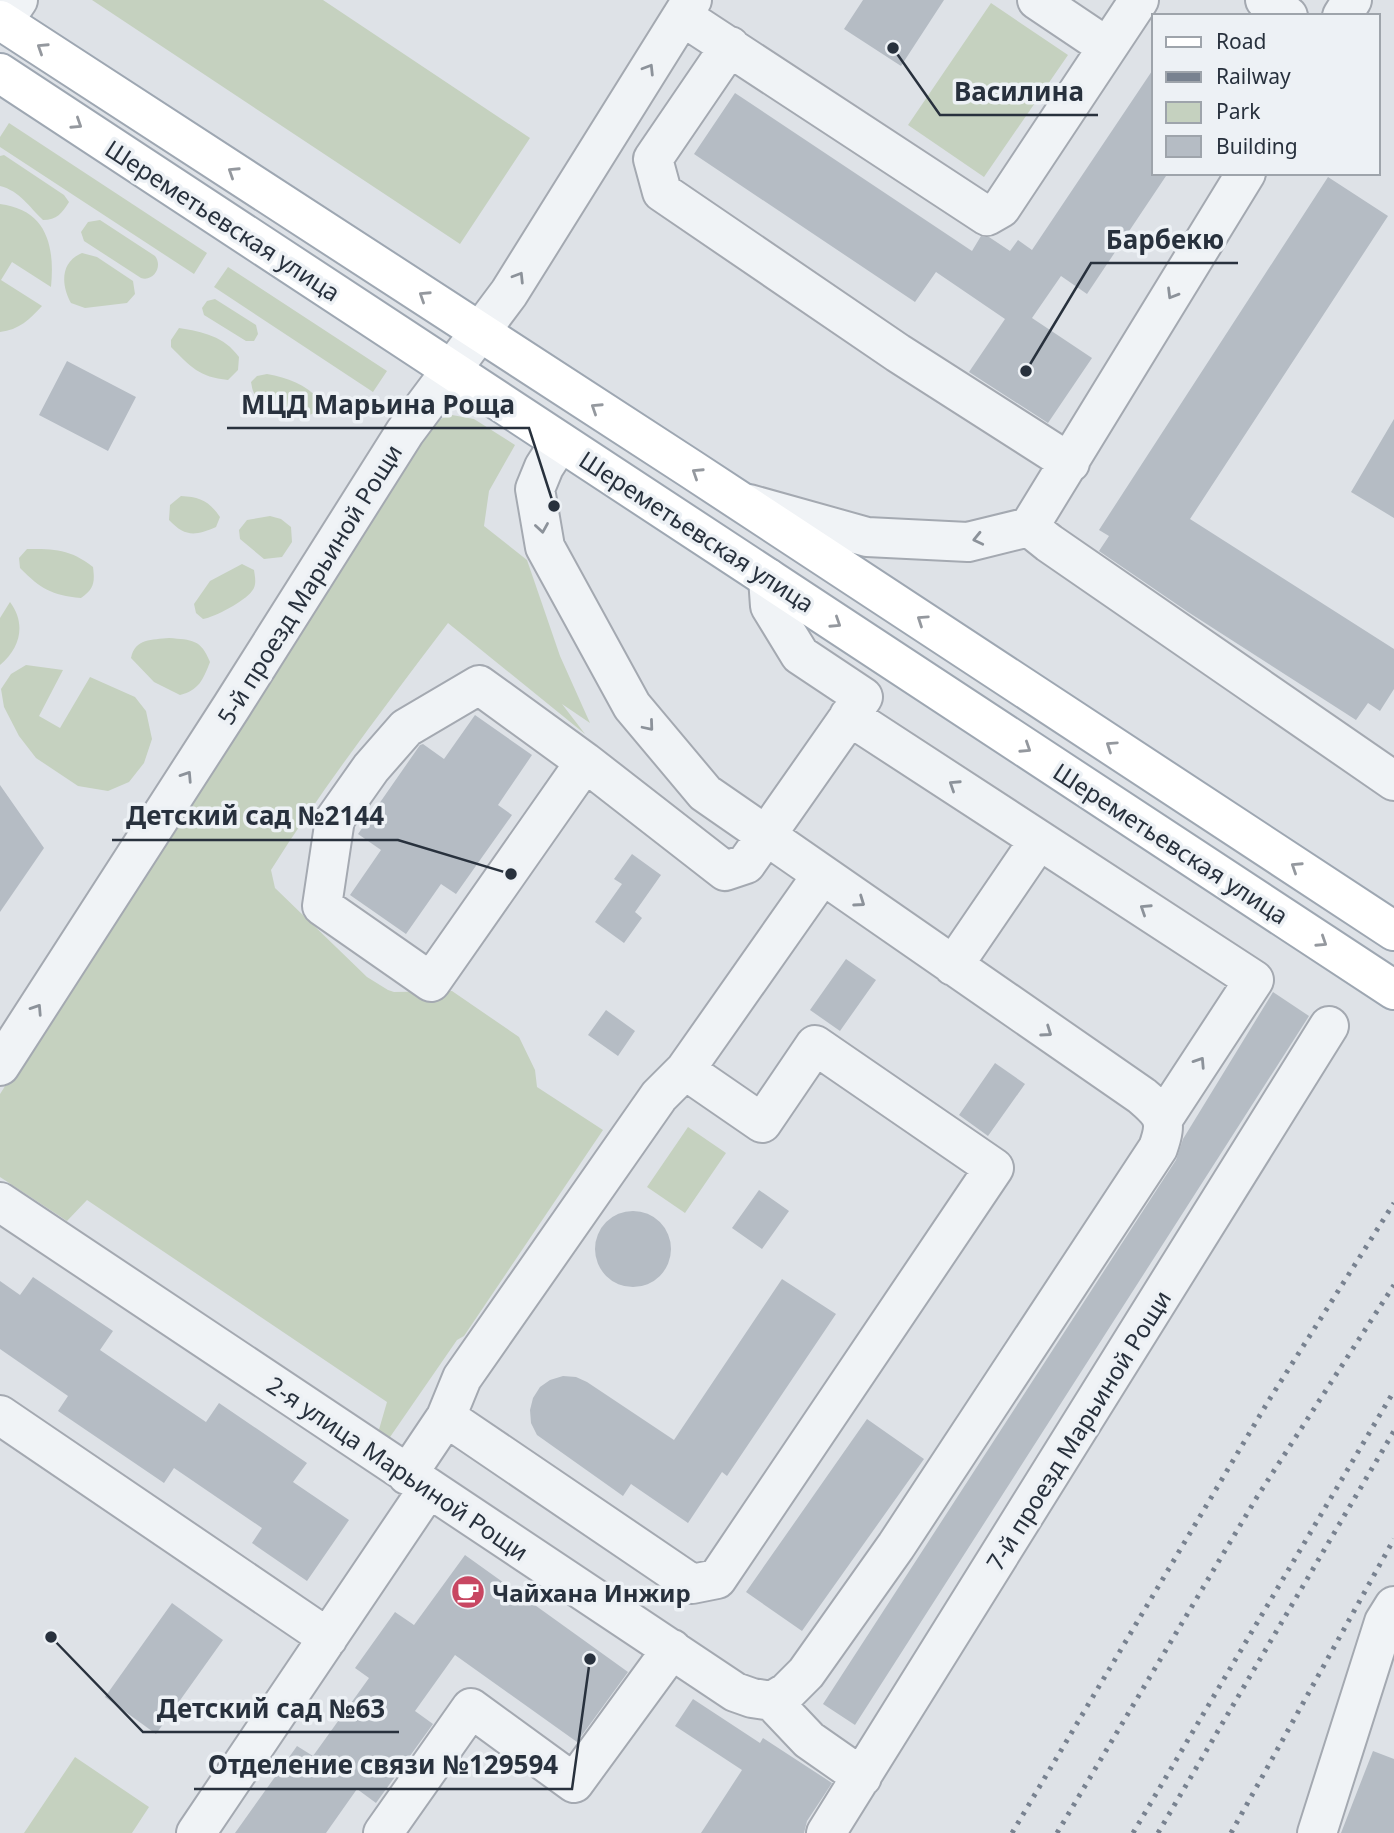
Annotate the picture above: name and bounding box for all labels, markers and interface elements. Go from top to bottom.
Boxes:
legend [1152,14,1380,175]
text: Road [1216,27,1266,55]
one-way arrow [37,43,50,56]
text: Railway [1216,62,1291,90]
one-way arrow [640,64,653,77]
callout: Василина [940,68,1098,115]
text: Василина [954,73,1084,109]
text: Park [1216,97,1261,125]
one-way arrow [70,115,83,128]
street label: Шереметьевская улица [99,132,347,308]
text: Building [1216,132,1298,160]
one-way arrow [228,168,241,180]
callout: Барбекю [1091,216,1238,263]
text: Барбекю [1106,221,1224,257]
one-way arrow [511,271,524,284]
one-way arrow [1168,287,1181,300]
one-way arrow [418,292,431,305]
callout: МЦД Марьина Роща [227,381,529,428]
text: МЦД Марьина Роща [241,386,515,422]
one-way arrow [591,403,604,416]
street label: 5-й проезд Марьиной Рощи [209,438,409,730]
street label: Шереметьевская улица [573,443,821,619]
one-way arrow [692,469,705,481]
one-way arrow [534,522,549,534]
one-way arrow [972,530,984,545]
one-way arrow [829,615,842,628]
one-way arrow [916,615,929,628]
one-way arrow [641,718,653,731]
one-way arrow [1019,740,1032,753]
one-way arrow [1106,742,1119,754]
street label: Шереметьевская улица [1047,755,1295,931]
one-way arrow [178,771,191,784]
one-way arrow [949,780,962,793]
callout: Детский сад №2144 [112,793,398,840]
text: Детский сад №2144 [126,797,384,833]
one-way arrow [1290,862,1303,875]
one-way arrow [852,894,865,906]
one-way arrow [1140,905,1153,917]
one-way arrow [1314,934,1327,947]
one-way arrow [29,1003,42,1016]
one-way arrow [1039,1023,1052,1036]
one-way arrow [1192,1057,1205,1070]
street label: 7-й проезд Марьиной Рощи [978,1284,1178,1576]
street label: 2-я улица Марьиной Рощи [261,1368,535,1568]
cafe icon: Чайхана Инжир [449,1573,487,1611]
place label: Чайхана Инжир [492,1576,691,1609]
callout: Детский сад №63 [143,1685,399,1732]
text: Детский сад №63 [157,1690,385,1726]
callout: Отделение связи №129594 [194,1742,572,1789]
text: Отделение связи №129594 [208,1746,558,1782]

